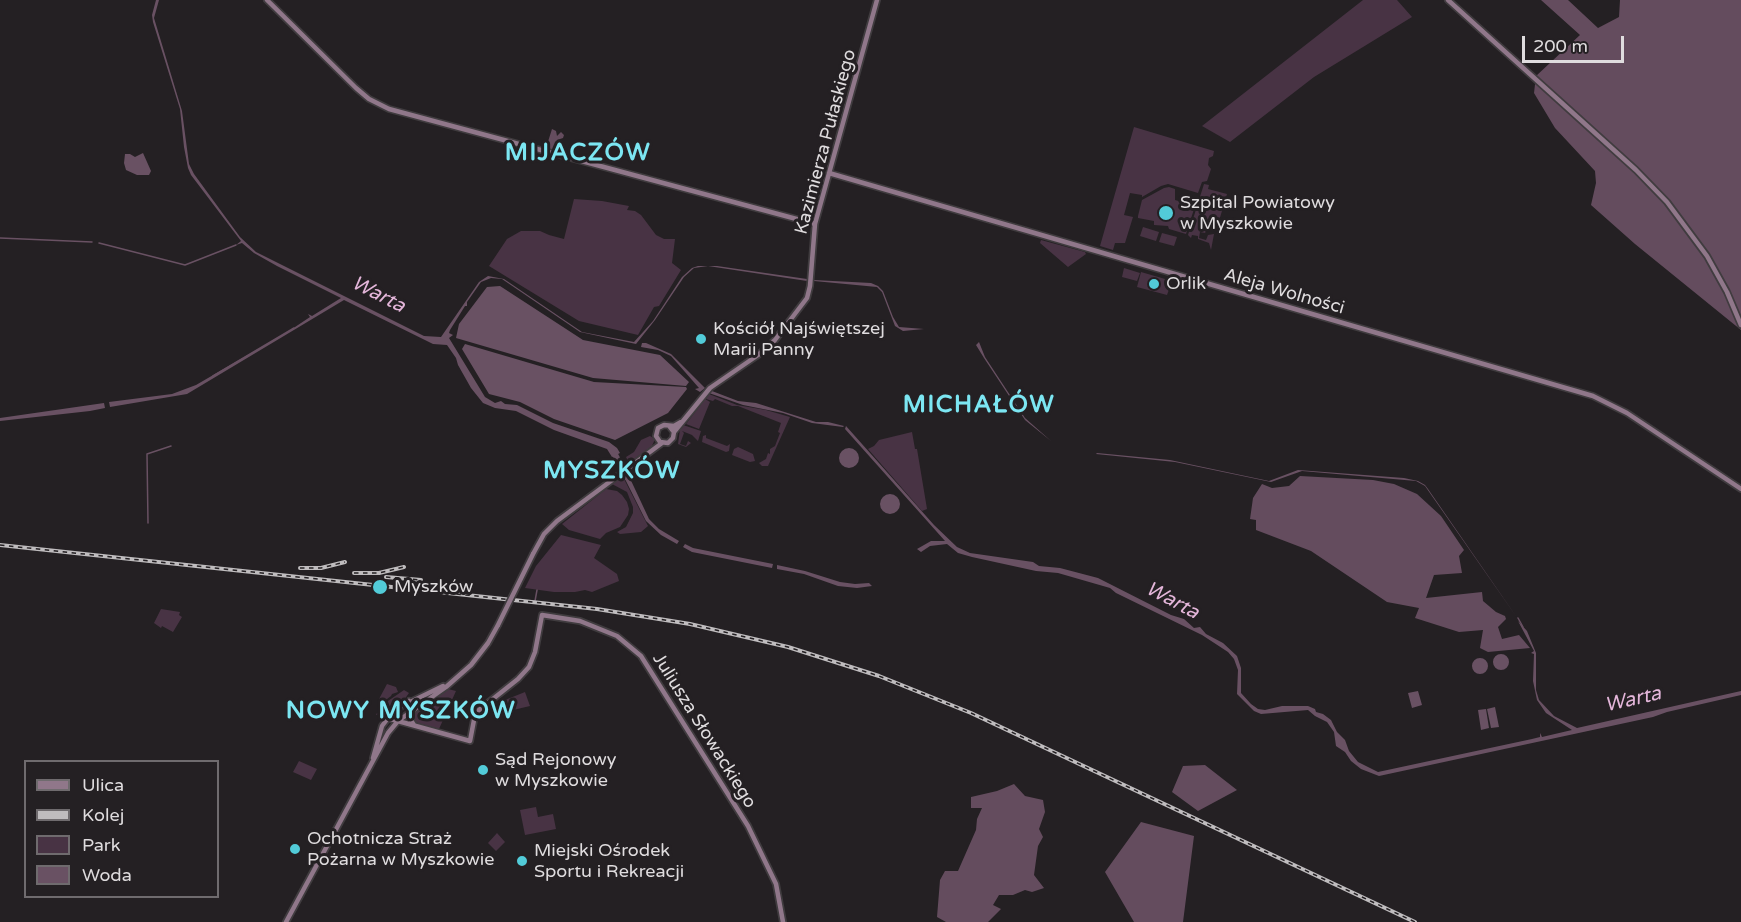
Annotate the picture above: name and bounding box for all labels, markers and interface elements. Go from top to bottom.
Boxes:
scale bar [1525,24,1627,62]
text: 200 m [1533,35,1588,57]
street label: Kazimierza Pułaskiego [791,47,861,237]
district label: MIJACZÓW [505,140,651,168]
place label: Szpital Powiatowy w Myszkowie [1180,192,1335,234]
marker: Szpital Powiatowy w Myszkowie [1157,204,1175,222]
street label: Aleja Wolności [1221,264,1347,320]
water label: Warta [347,271,409,319]
place label: Orlik [1166,273,1206,295]
marker: Orlik [1147,277,1161,291]
place label: Kościół Najświętszej Marii Panny [713,318,885,360]
marker: Kościół Najświętszej Marii Panny [694,332,708,346]
district label: MICHAŁÓW [903,392,1055,420]
district label: MYSZKÓW [543,458,681,486]
place label: Myszków [394,576,473,598]
water label: Warta [1141,577,1203,625]
marker: Myszków [371,578,389,596]
street label: Juliusza Słowackiego [647,649,761,813]
water label: Warta [1602,682,1664,718]
district label: NOWY MYSZKÓW [286,698,516,726]
place label: Sąd Rejonowy w Myszkowie [495,749,616,792]
legend [24,760,219,898]
marker: Sąd Rejonowy w Myszkowie [476,763,490,777]
text: Ulica [82,774,124,796]
text: Kolej [82,804,124,826]
place label: Ochotnicza Straż Pożarna w Myszkowie [307,828,494,870]
text: Park [82,834,120,856]
place label: Miejski Ośrodek Sportu i Rekreacji [534,840,684,882]
marker: Ochotnicza Straż Pożarna w Myszkowie [288,842,302,856]
marker: Miejski Ośrodek Sportu i Rekreacji [515,854,529,868]
text: Woda [82,864,132,886]

